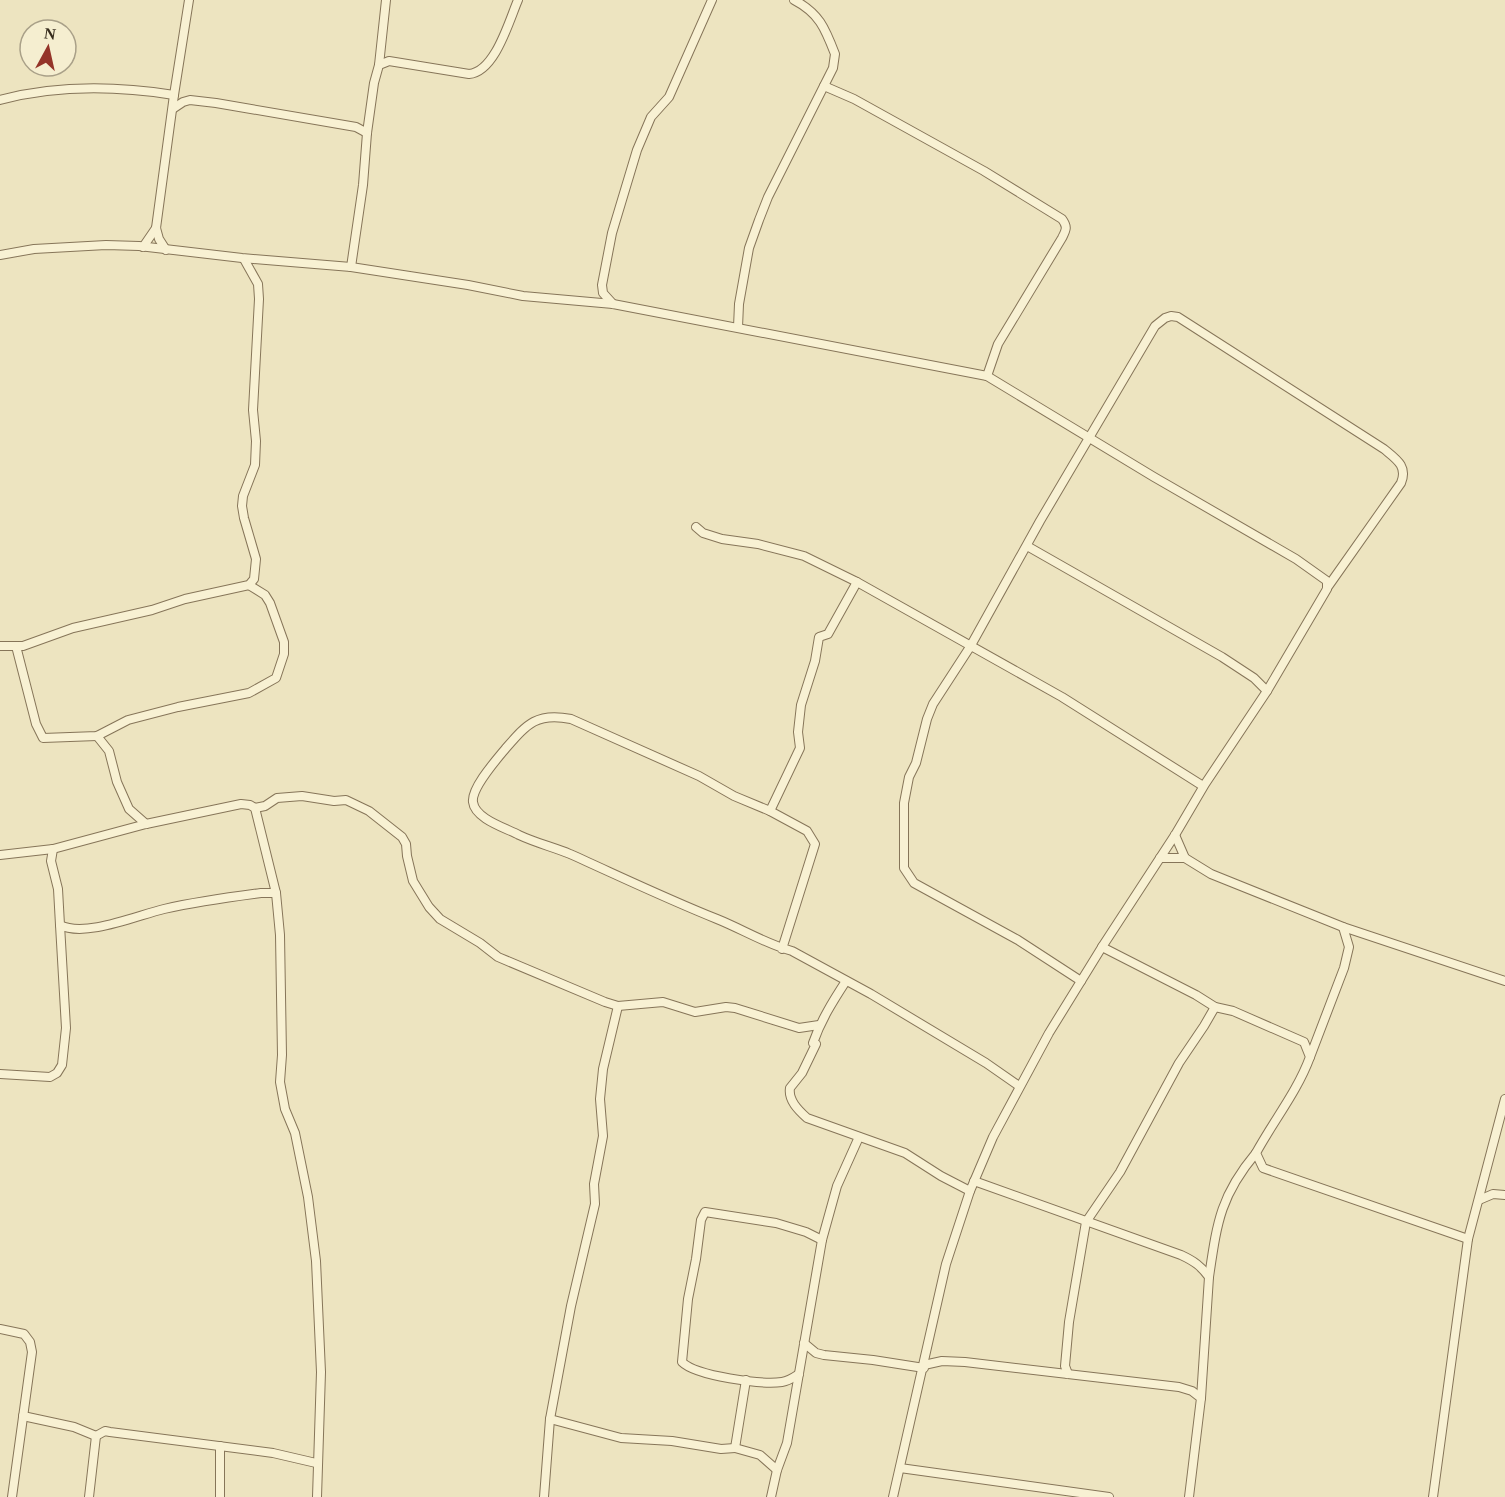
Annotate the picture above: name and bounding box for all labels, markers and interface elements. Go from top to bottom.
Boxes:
north arrow [18,18,78,78]
text: N [43,24,57,43]

